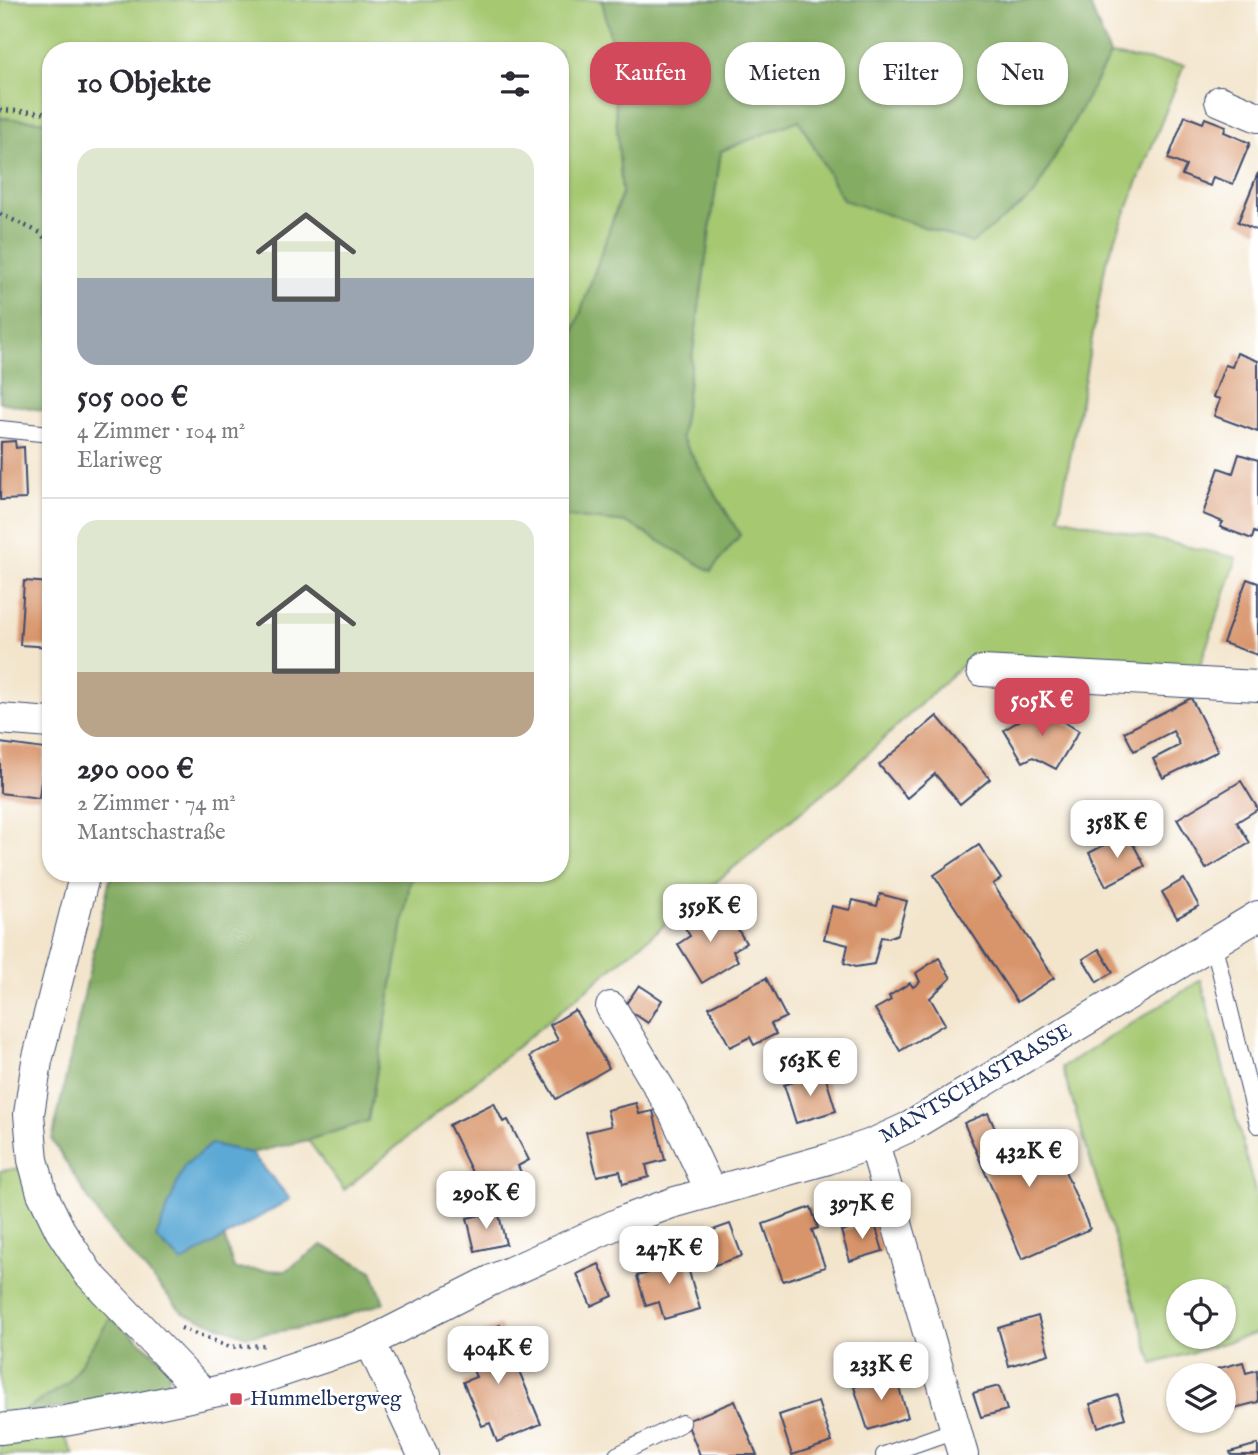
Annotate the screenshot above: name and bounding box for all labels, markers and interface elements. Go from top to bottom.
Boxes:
chip: Kaufen [590,42,711,105]
chip: Mieten [725,42,845,105]
chip: Filter [859,42,963,105]
chip: Neu [977,42,1068,105]
text: 10 Objekte [77,65,211,103]
icon: filters [496,65,534,103]
icon: home [243,194,369,320]
text: 505 000 € [77,379,188,417]
text: 4 Zimmer · 104 m² [77,417,245,446]
text: Elariweg [77,446,162,475]
icon: home [243,566,369,692]
pin: 505K € [985,678,1099,738]
text: 505K € [1010,686,1074,715]
text: 290 000 € [77,751,194,789]
text: 2 Zimmer · 74 m² [77,789,236,818]
pin: 358K € [1060,800,1174,860]
text: 358K € [1086,808,1148,837]
text: Mantschastraße [77,818,226,847]
pin: 359K € [653,884,767,944]
text: 359K € [679,892,741,921]
street label: MANTSCHASTRASSE [875,1018,1077,1150]
pin: 563K € [753,1038,867,1098]
text: 563K € [779,1046,841,1075]
pin: 432K € [972,1130,1086,1189]
text: 432K € [996,1137,1062,1166]
pin: 290K € [429,1172,543,1231]
text: 290K € [452,1179,520,1208]
pin: 397K € [805,1182,919,1241]
text: 397K € [830,1189,894,1218]
pin: 247K € [612,1226,726,1286]
text: 247K € [635,1234,703,1263]
map controls [1166,1279,1236,1433]
button: locate [1166,1279,1236,1349]
pin: 404K € [441,1326,555,1386]
text: 404K € [464,1334,532,1363]
pin: 233K € [824,1342,938,1402]
text: 233K € [849,1350,913,1379]
button: layers [1166,1363,1236,1433]
place label: Hummelbergweg [250,1386,402,1413]
marker: Hummelbergweg [228,1391,244,1407]

